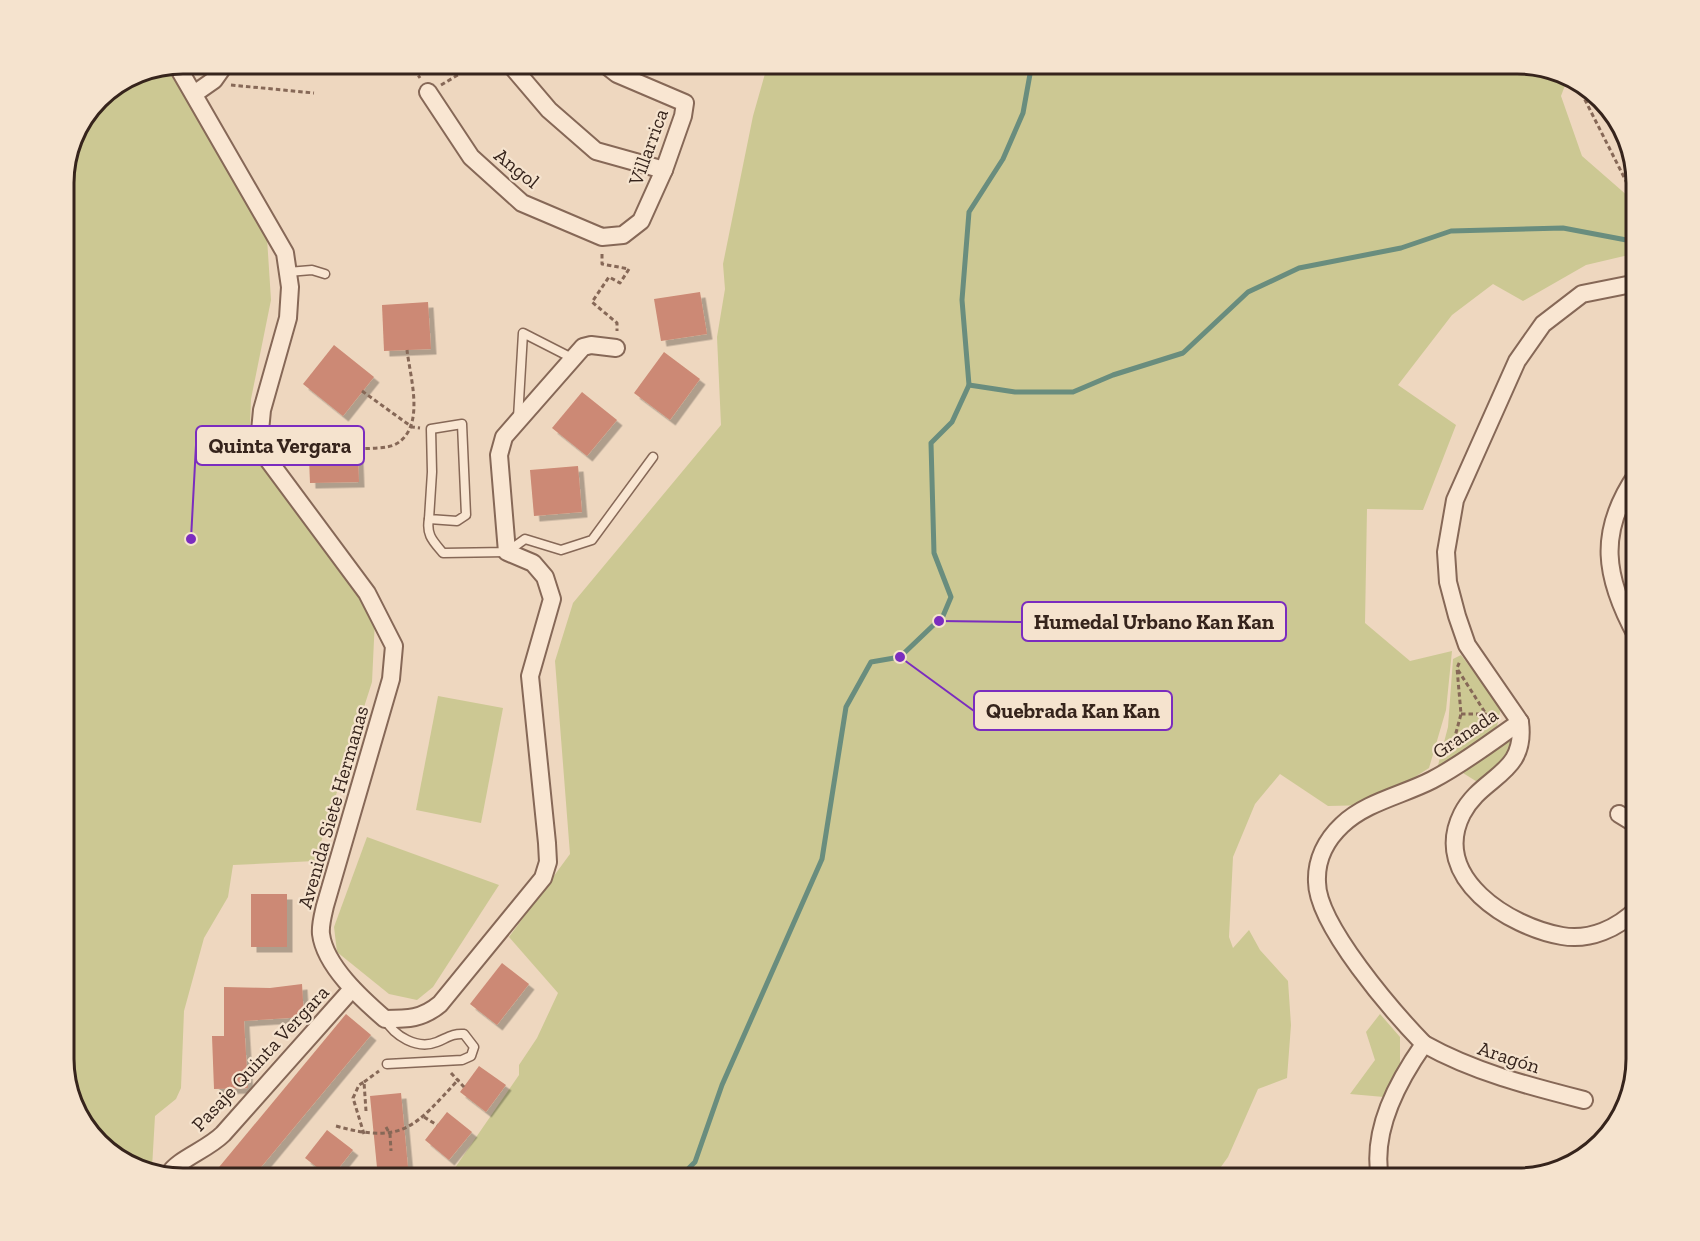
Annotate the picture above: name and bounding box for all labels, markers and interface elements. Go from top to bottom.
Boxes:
street label: Villarrica [623,105,673,190]
street label: Angol [490,143,544,193]
callout: Quinta Vergara [196,426,364,465]
text: Quinta Vergara [209,433,352,458]
callout: Humedal Urbano Kan Kan [1022,602,1286,641]
text: Humedal Urbano Kan Kan [1034,609,1275,634]
callout: Quebrada Kan Kan [974,691,1172,730]
text: Quebrada Kan Kan [986,698,1160,723]
street label: Granada [1428,702,1503,764]
street label: Avenida Siete Hermanas [293,703,373,911]
street label: Pasaje Quinta Vergara [186,980,334,1136]
street label: Aragón [1475,1036,1544,1078]

